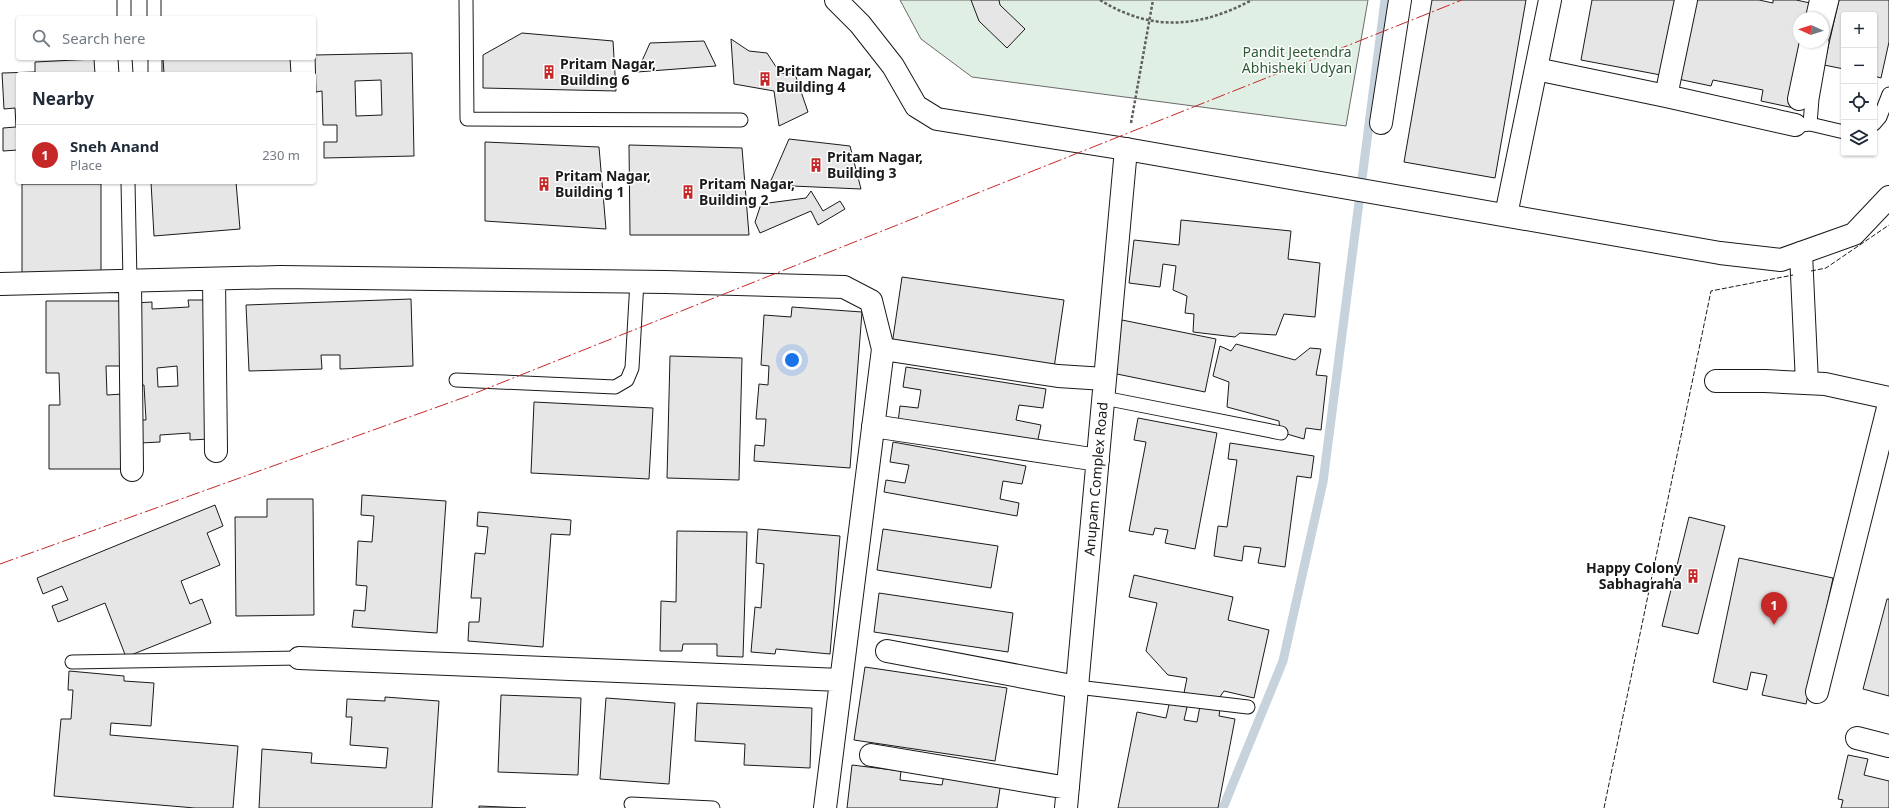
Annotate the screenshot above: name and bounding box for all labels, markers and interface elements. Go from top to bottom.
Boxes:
north arrow [1793,12,1829,48]
map controls [1841,12,1877,156]
button: + [1841,12,1877,48]
search box [16,16,316,60]
icon: search [30,27,52,49]
text: Search here [62,28,145,48]
park label: Pandit Jeetendra Abhisheki Udyan [1242,42,1352,77]
button: − [1841,48,1877,84]
place label: Pritam Nagar, Building 6 [560,54,656,89]
place label: Pritam Nagar, Building 4 [776,61,872,96]
building icon: Pritam Nagar, Building 6 [541,64,557,80]
building icon: Pritam Nagar, Building 4 [757,71,773,87]
button: locate [1841,84,1877,120]
text: Nearby [32,87,94,110]
button: layers [1841,120,1877,156]
text: Sneh Anand [70,136,159,156]
text: 1 [41,146,49,164]
text: 230 m [262,146,300,164]
place label: Pritam Nagar, Building 3 [827,147,923,182]
text: Place [70,156,102,174]
building icon: Pritam Nagar, Building 3 [808,157,824,173]
place label: Pritam Nagar, Building 1 [555,166,651,201]
place label: Pritam Nagar, Building 2 [699,174,795,209]
building icon: Pritam Nagar, Building 1 [536,176,552,192]
building icon: Pritam Nagar, Building 2 [680,184,696,200]
your location [782,350,802,370]
street label: Anupam Complex Road [1079,401,1112,557]
place label: Happy Colony Sabhagraha [1586,558,1682,593]
building icon: Happy Colony Sabhagraha [1685,568,1701,584]
pin: 1 [1761,592,1787,625]

